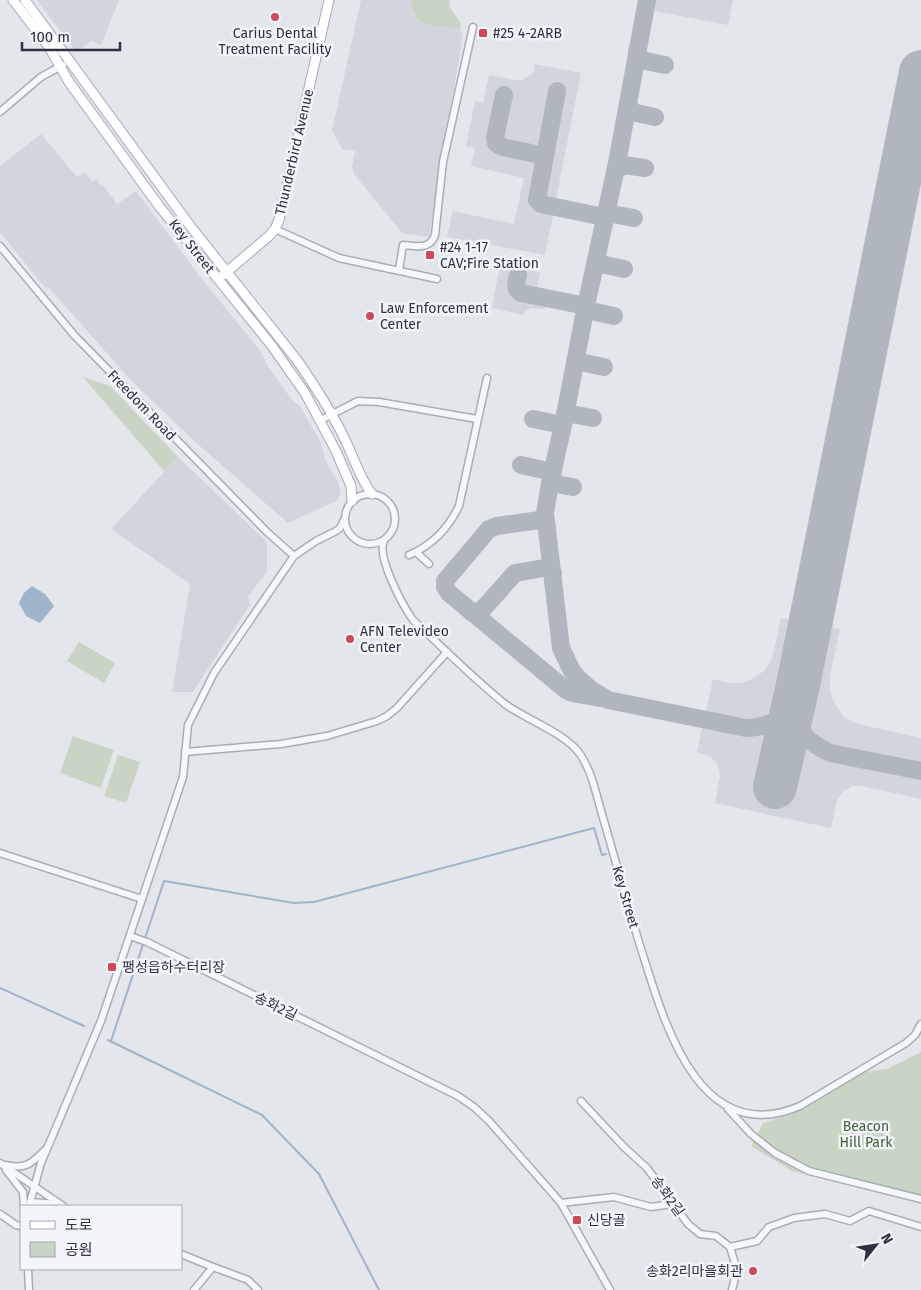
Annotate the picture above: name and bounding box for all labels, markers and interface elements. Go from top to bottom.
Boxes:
marker: Carius Dental Treatment Facility [269,11,281,23]
scale bar [22,20,120,52]
place label: Carius Dental Treatment Facility [219,25,331,58]
place label: #25 4-2ARB [493,25,562,42]
marker: #25 4-2ARB [477,27,489,39]
text: 100 m [30,28,70,46]
street label: Thunderbird Avenue [272,87,317,217]
street label: Key Street [165,216,219,278]
place label: #24 1-17 CAV;Fire Station [440,239,539,272]
marker: #24 1-17 CAV;Fire Station [424,249,436,261]
place label: Law Enforcement Center [380,300,489,333]
marker: Law Enforcement Center [364,310,376,322]
street label: Freedom Road [104,367,179,444]
place label: AFN Televideo Center [360,623,449,656]
marker: AFN Televideo Center [344,633,356,645]
street label: Key Street [608,864,643,931]
place label: 팽성읍하수터리장 [122,959,225,976]
marker: 팽성읍하수터리장 [106,961,118,973]
street label: 송화2길 [252,989,300,1024]
park label: Beacon Hill Park [840,1118,893,1151]
street label: 송화2길 [647,1173,688,1220]
legend [20,1205,182,1270]
place label: 신당골 [587,1212,626,1229]
marker: 신당골 [571,1214,583,1226]
text: 도로 [65,1216,93,1234]
north arrow [851,1220,901,1270]
text: N [877,1230,897,1247]
text: 공원 [65,1241,93,1259]
place label: 송화2리마을회관 [646,1263,743,1280]
marker: 송화2리마을회관 [747,1265,759,1277]

